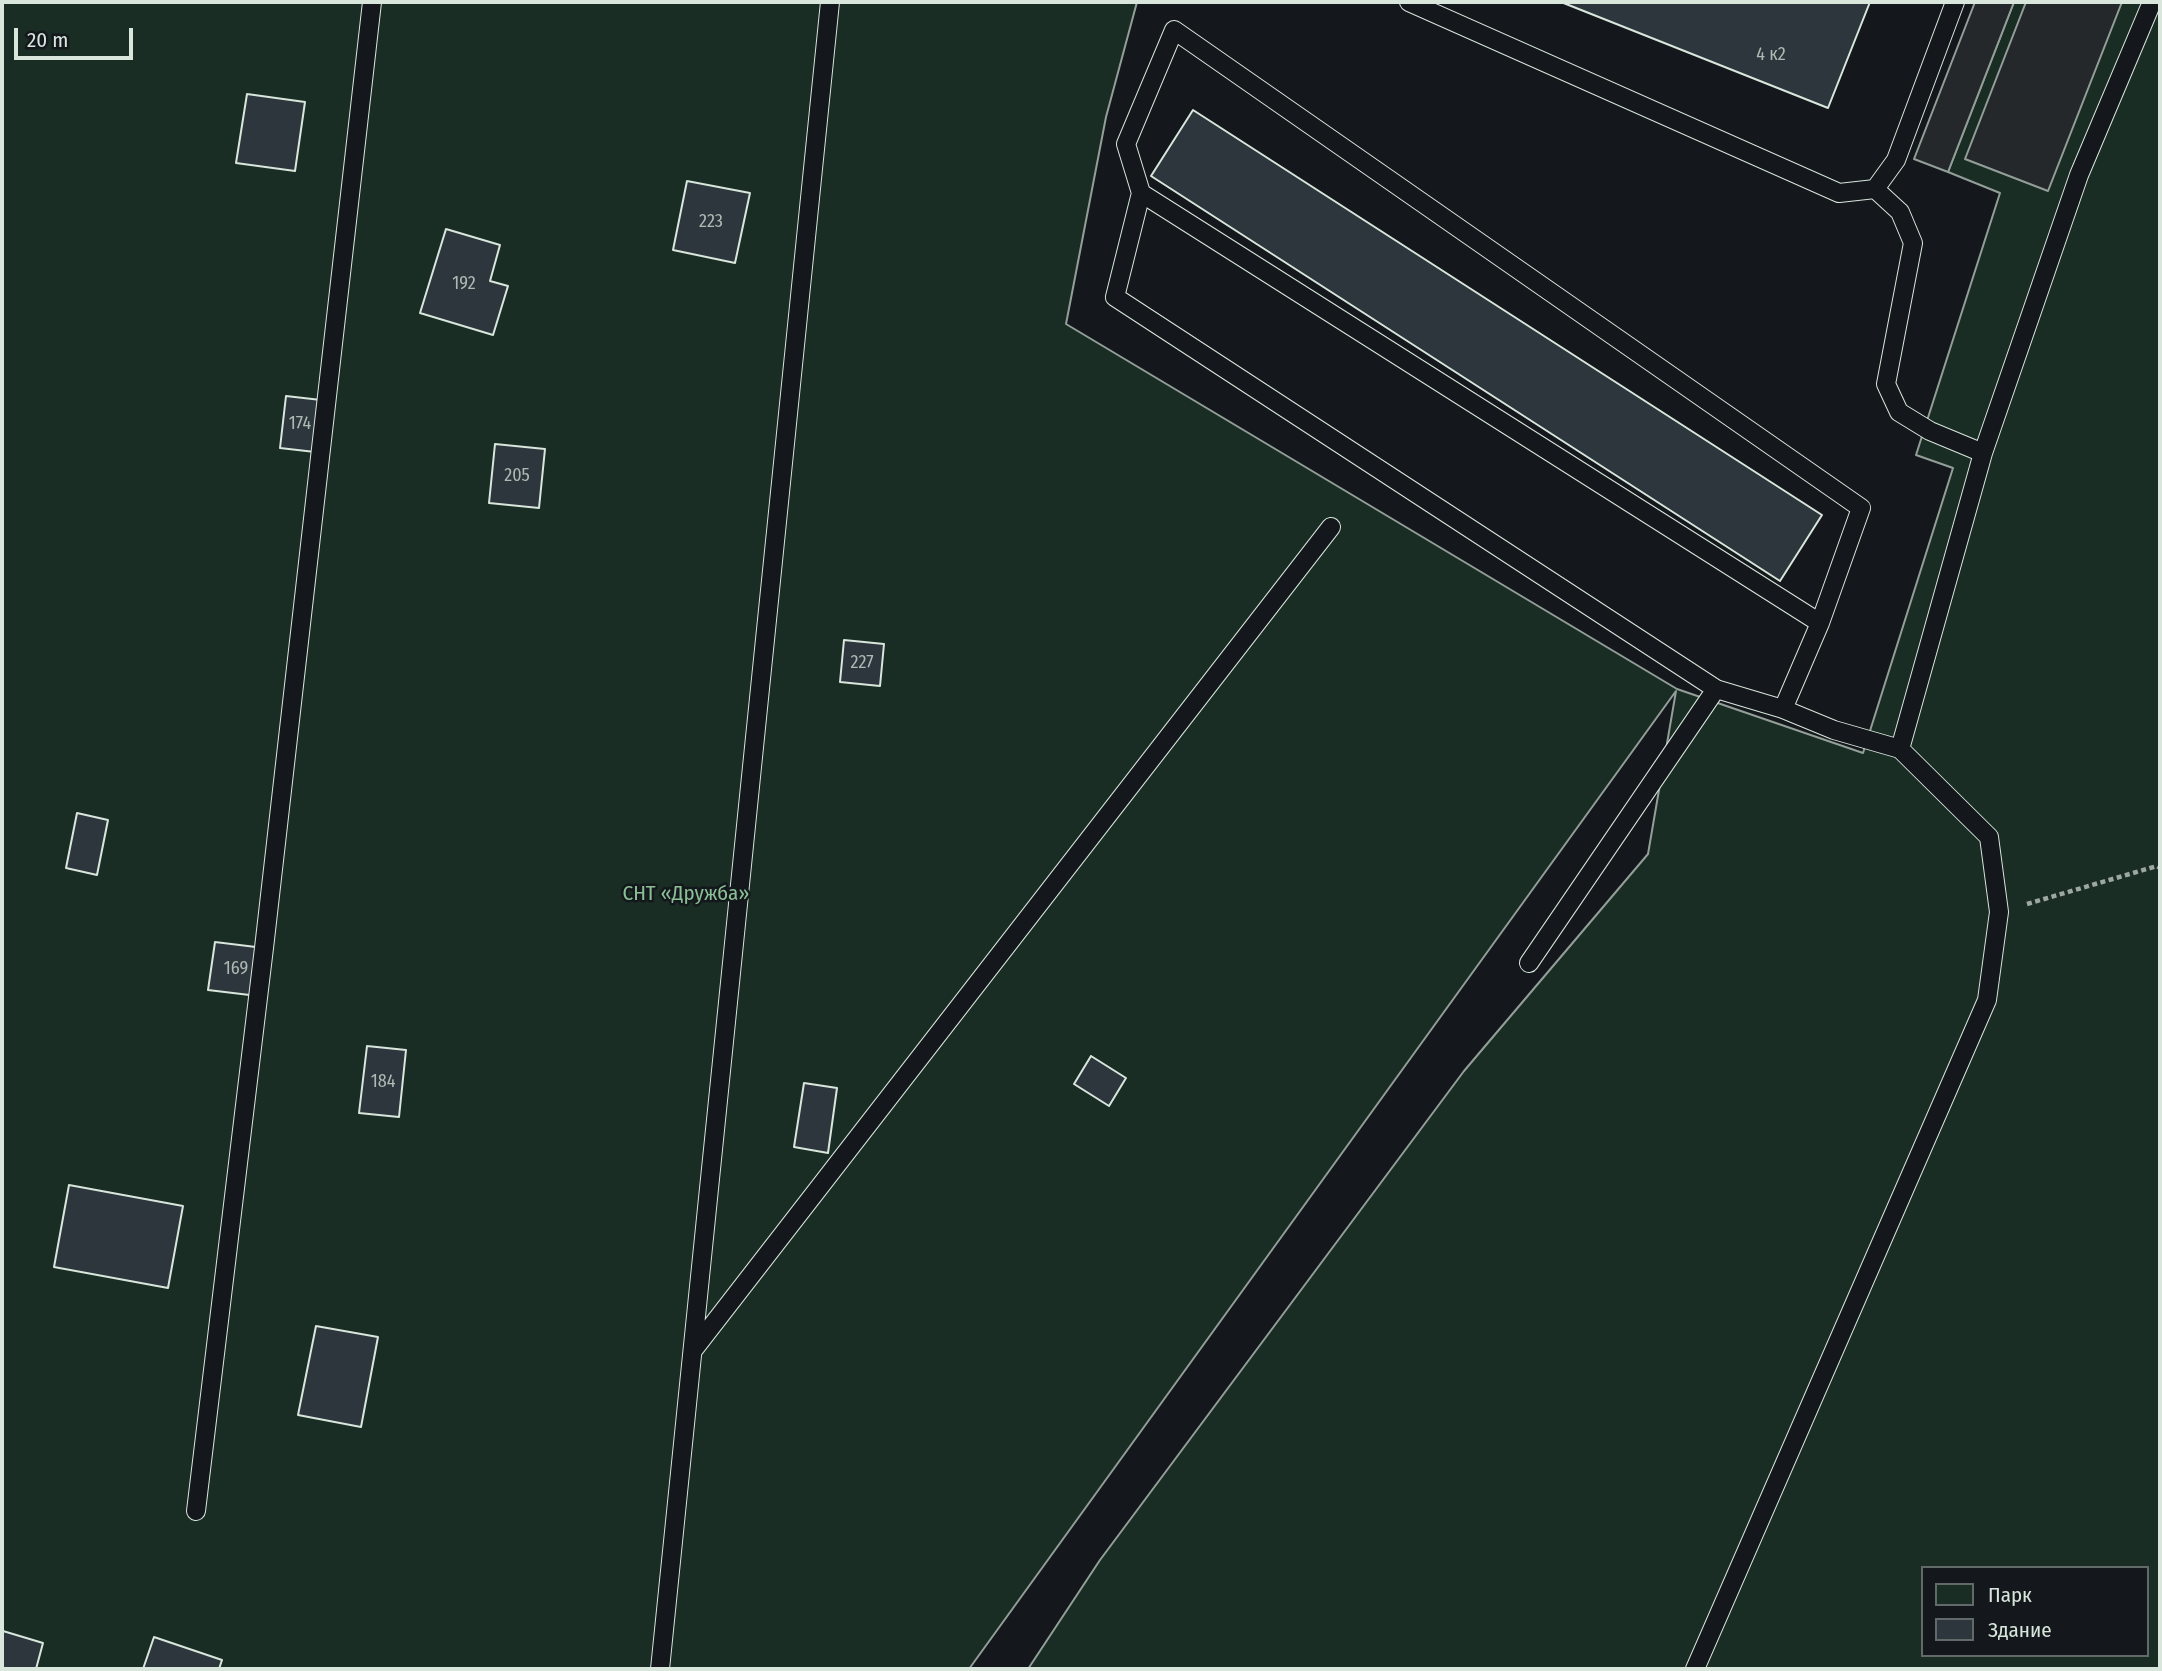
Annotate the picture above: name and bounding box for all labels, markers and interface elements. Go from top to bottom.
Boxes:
scale bar [18,14,136,58]
text: 20 m [27,27,68,53]
house number: 4 к2 [1756,44,1786,66]
house number: 223 [699,211,723,233]
house number: 192 [452,273,476,295]
house number: 174 [289,413,311,435]
house number: 205 [504,465,530,487]
house number: 227 [850,652,874,674]
park label: СНТ «Дружба» [622,881,750,907]
house number: 169 [224,958,248,980]
house number: 184 [371,1071,395,1093]
legend [1920,1566,2148,1657]
text: Парк [1988,1582,2032,1608]
text: Здание [1988,1617,2052,1643]

